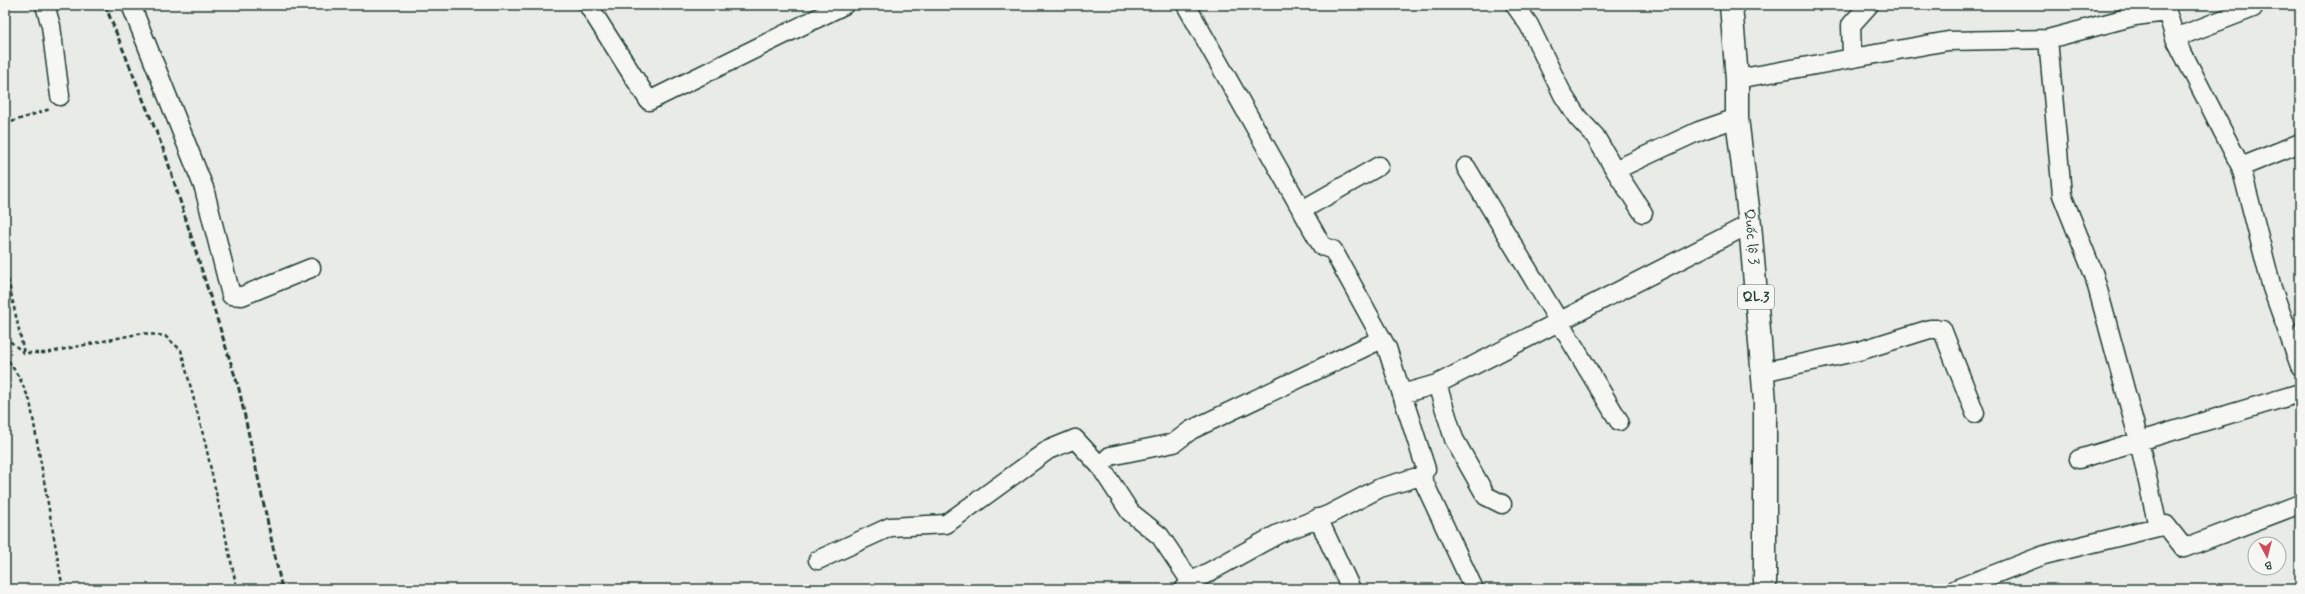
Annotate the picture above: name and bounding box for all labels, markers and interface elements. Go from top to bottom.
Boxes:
street label: Quốc lộ 3 [1738,208,1763,266]
road number: QL.3 [1738,285,1774,309]
north arrow [2247,536,2287,576]
text: B [2264,558,2272,572]

